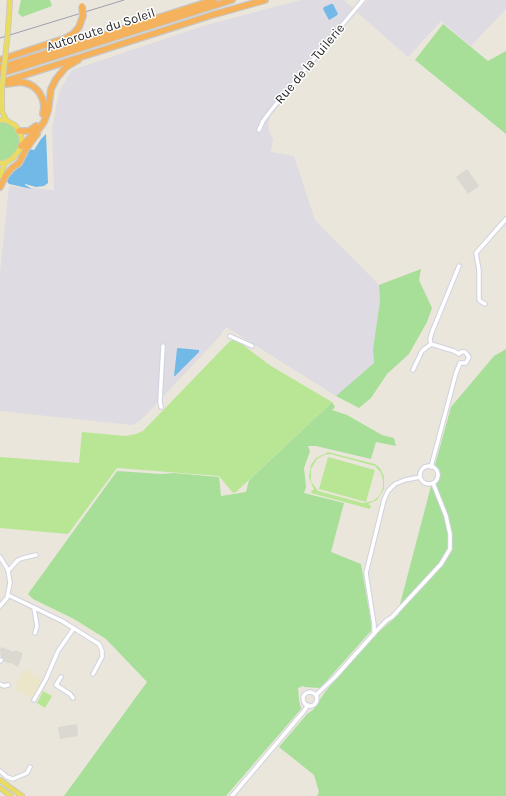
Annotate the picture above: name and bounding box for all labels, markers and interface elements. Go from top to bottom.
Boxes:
street label: Autoroute du Soleil [45,5,157,55]
street label: Rue de la Tuilerie [272,21,348,107]

